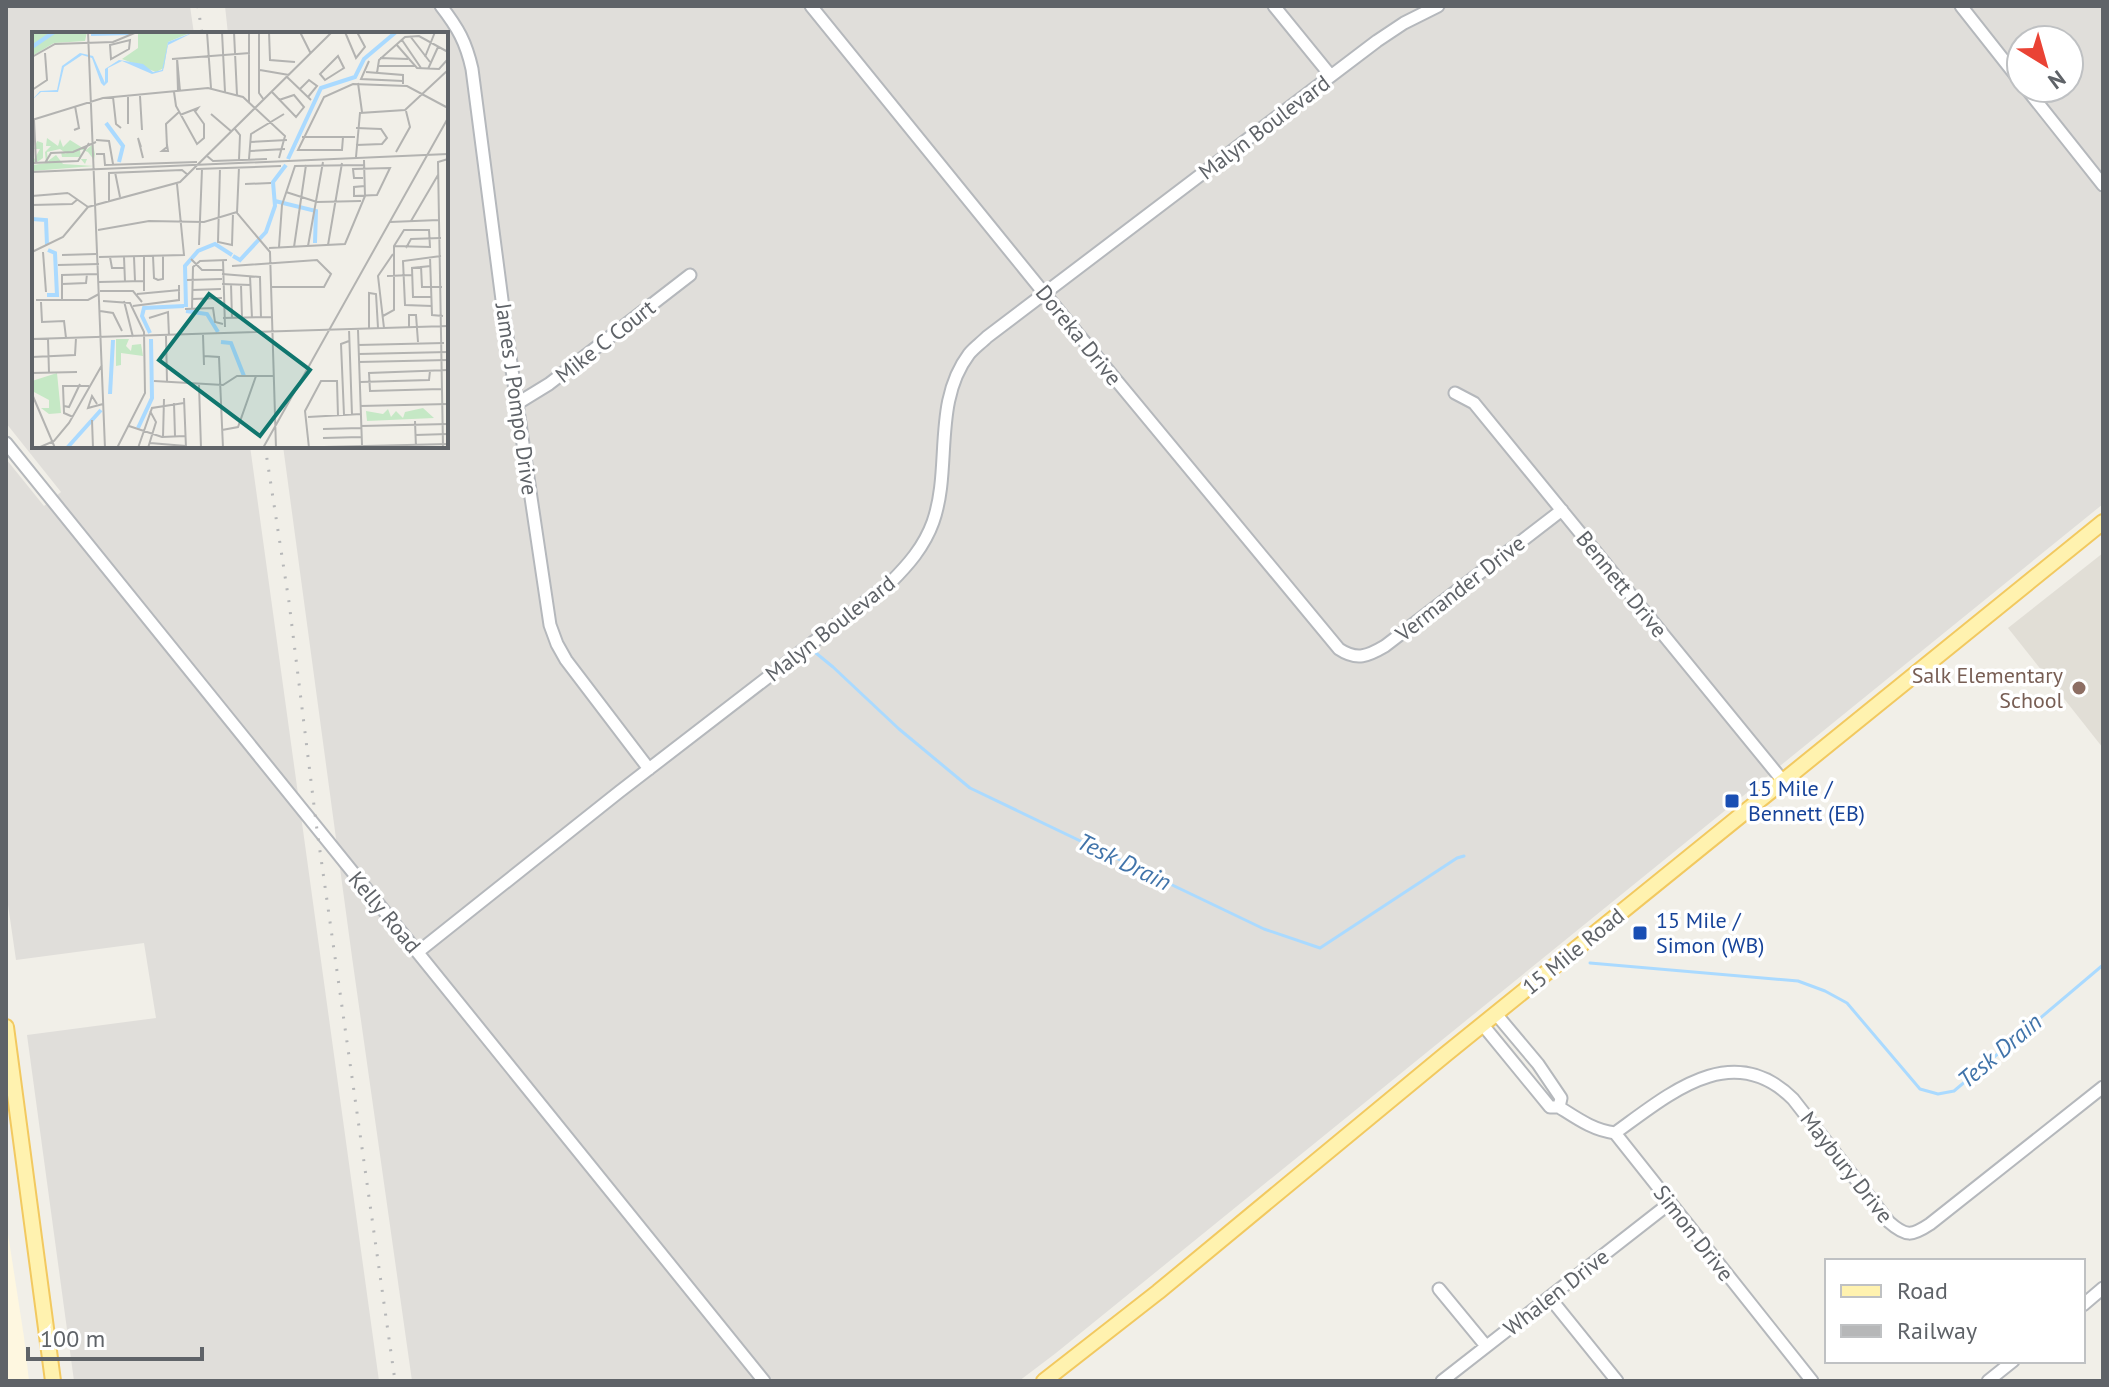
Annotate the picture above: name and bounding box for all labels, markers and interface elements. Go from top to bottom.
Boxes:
north arrow [2005,24,2085,104]
inset map [32,32,448,448]
text: N [2043,64,2071,96]
street label: Malyn Boulevard [1193,68,1335,186]
street label: Doreka Drive [1030,279,1128,391]
street label: Mike C Court [549,293,661,389]
street label: James J Pompo Drive [490,300,544,497]
street label: Bennett Drive [1570,525,1674,643]
street label: Vermander Drive [1389,529,1530,648]
street label: Malyn Boulevard [759,569,901,687]
place label: Salk Elementary School [1912,661,2064,714]
marker: Salk Elementary School [2070,679,2088,697]
place label: 15 Mile / Bennett (EB) [1748,774,1865,827]
marker: 15 Mile / Bennett (EB) [1723,792,1741,810]
water label: Tesk Drain [1072,826,1176,898]
street label: Kelly Road [343,865,427,959]
street label: 15 Mile Road [1516,901,1630,1001]
place label: 15 Mile / Simon (WB) [1656,906,1765,959]
marker: 15 Mile / Simon (WB) [1631,924,1649,942]
water label: Tesk Drain [1951,1006,2048,1095]
street label: Maybury Drive [1795,1105,1899,1229]
street label: Simon Drive [1648,1179,1740,1287]
street label: Whalen Drive [1498,1242,1614,1342]
legend [1825,1259,2085,1363]
text: Road [1897,1275,1948,1306]
scale bar [28,1311,202,1361]
text: Railway [1897,1315,1977,1346]
text: 100 m [40,1323,105,1354]

